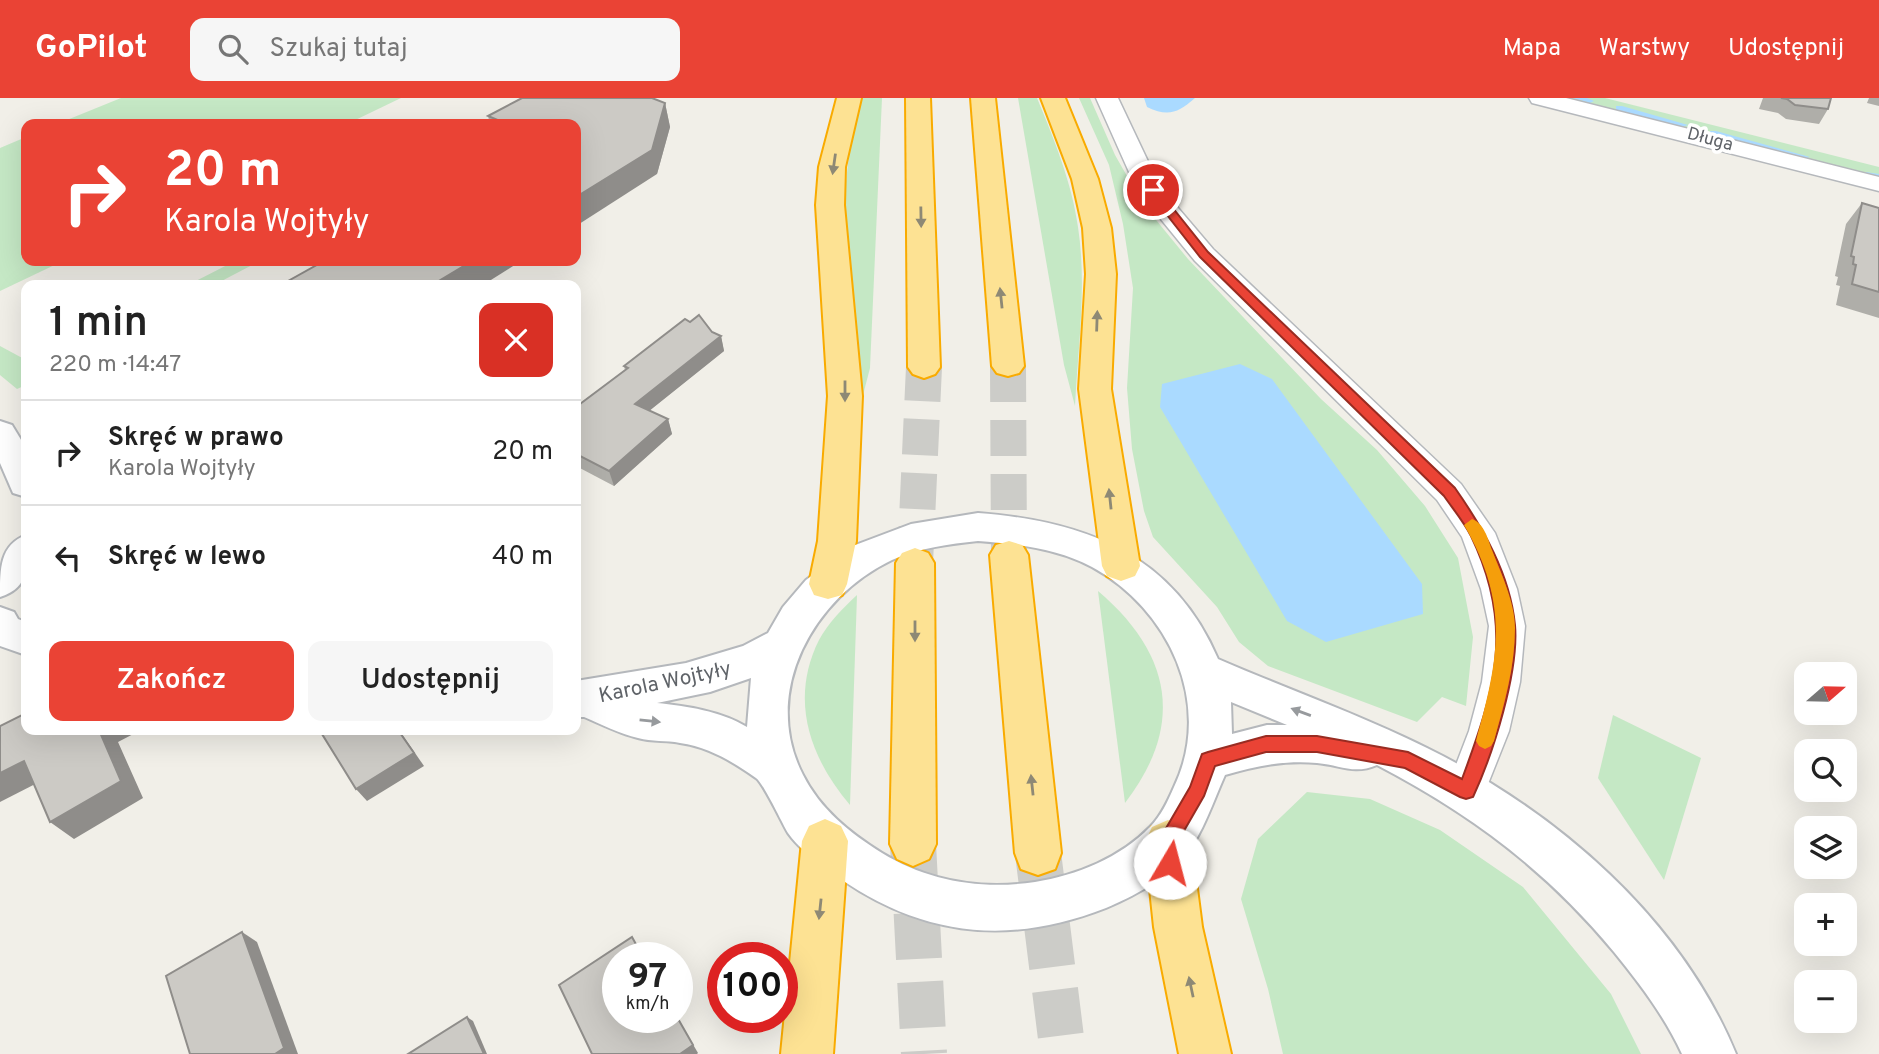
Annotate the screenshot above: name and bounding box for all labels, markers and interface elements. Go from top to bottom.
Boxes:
search box [190,18,680,81]
text: GoPilot [35,28,148,70]
icon: search [214,30,252,68]
text: Szukaj tutaj [270,33,408,66]
text: Mapa [1503,34,1561,64]
text: Warstwy [1599,34,1690,64]
text: Udostępnij [1728,34,1844,64]
street label: Długa [1684,123,1736,157]
text: 20 m [164,142,281,204]
icon: right [49,147,140,238]
one-way arrow [828,154,839,176]
pin [1123,160,1183,220]
icon: arrive [1134,171,1172,209]
text: Karola Wojtyły [164,203,370,243]
one-way arrow [916,206,927,228]
one-way arrow [995,287,1006,309]
text: 1 min [49,298,148,351]
button: close [479,303,553,377]
one-way arrow [1092,310,1103,332]
text: 220 m · 14:47 [49,351,181,380]
one-way arrow [839,380,851,402]
text: Skręć w prawo [108,422,284,455]
icon: right [49,434,87,472]
text: 20 m [492,436,553,469]
text: Karola Wojtyły [108,455,256,484]
one-way arrow [1104,487,1115,509]
icon: left [49,539,87,577]
text: Skręć w lewo [108,541,266,574]
text: 40 m [492,541,553,574]
one-way arrow [909,621,920,643]
button: Zakończ [49,641,294,721]
button: Udostępnij [308,641,553,721]
street label: Karola Wojtyły [596,656,734,710]
north arrow [1794,662,1857,724]
map controls [1794,662,1857,1033]
one-way arrow [1290,706,1311,717]
one-way arrow [639,716,661,727]
button: search [1794,739,1857,802]
one-way arrow [1026,774,1037,796]
button: layers [1794,816,1857,879]
position arrow [1133,826,1207,900]
button: + [1794,893,1857,956]
one-way arrow [814,898,825,920]
speed limit sign: 100 [707,942,798,1033]
text: 97 [628,956,667,1000]
button: − [1794,970,1857,1033]
one-way arrow [1185,976,1196,998]
text: km/h [626,993,669,1016]

